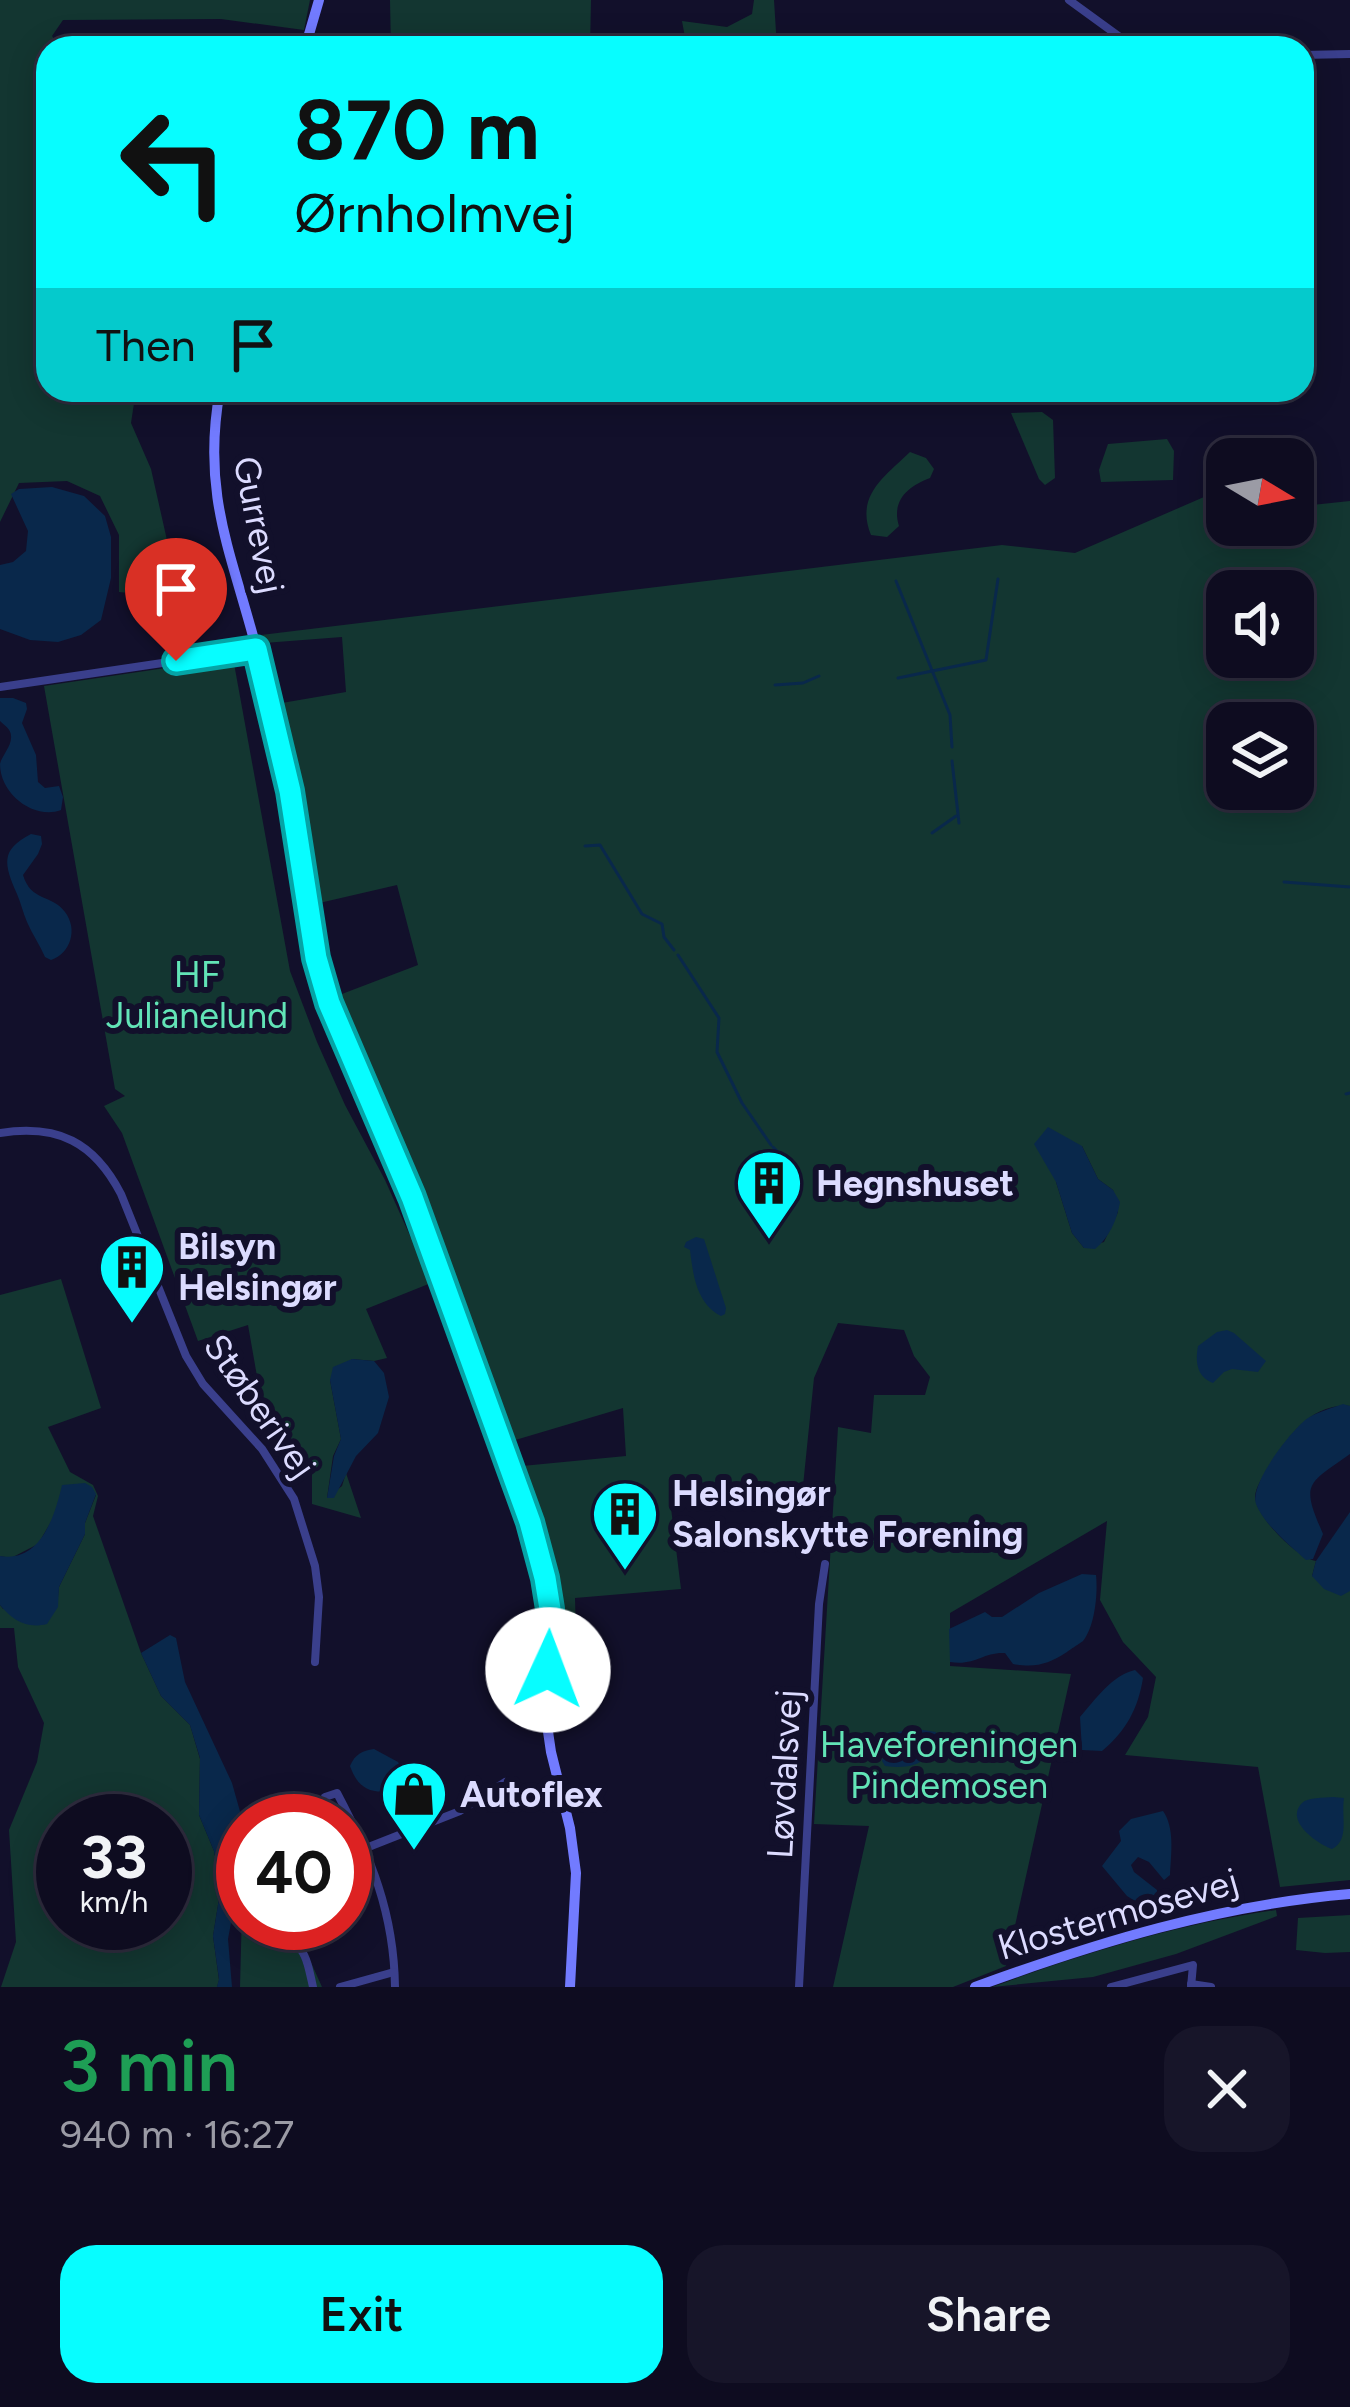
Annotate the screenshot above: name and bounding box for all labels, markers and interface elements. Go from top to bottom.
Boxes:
text: 870 m [294,79,540,180]
icon: left [96,84,252,240]
text: Ørnholmvej [294,181,575,246]
icon: arrive [220,312,286,378]
text: Then [96,318,196,372]
north arrow [1206,438,1314,546]
map controls [1206,438,1314,810]
street label: Gurrevej [225,453,293,597]
pin [125,538,227,661]
icon: arrive [143,556,209,622]
button: sound [1206,570,1314,678]
button: layers [1206,702,1314,810]
park label: HF Julianelund [106,953,288,1037]
building icon: Hegnshuset [734,1148,804,1242]
place label: Hegnshuset [816,1162,1014,1205]
place label: Bilsyn Helsingør [178,1225,337,1309]
building icon: Bilsyn Helsingør [97,1232,167,1326]
street label: Støberivej [195,1326,325,1486]
place label: Helsingør Salonskytte Forening [672,1472,1023,1556]
building icon: Helsingør Salonskytte Forening [590,1479,660,1573]
position arrow [485,1607,611,1733]
street label: Løvdalsvej [758,1688,810,1860]
park label: Haveforeningen Pindemosen [820,1723,1078,1807]
shop icon: Autoflex [379,1759,449,1853]
place label: Autoflex [460,1773,603,1816]
speed limit sign: 40 [216,1794,372,1950]
text: 33 [81,1821,147,1893]
street label: Klostermosevej [993,1859,1243,1969]
text: km/h [80,1883,148,1920]
text: 3 min [60,2023,238,2109]
button: close [1164,2026,1290,2152]
text: 940 m · 16:27 [60,2111,294,2158]
button: Exit [60,2245,663,2383]
button: Share [687,2245,1290,2383]

